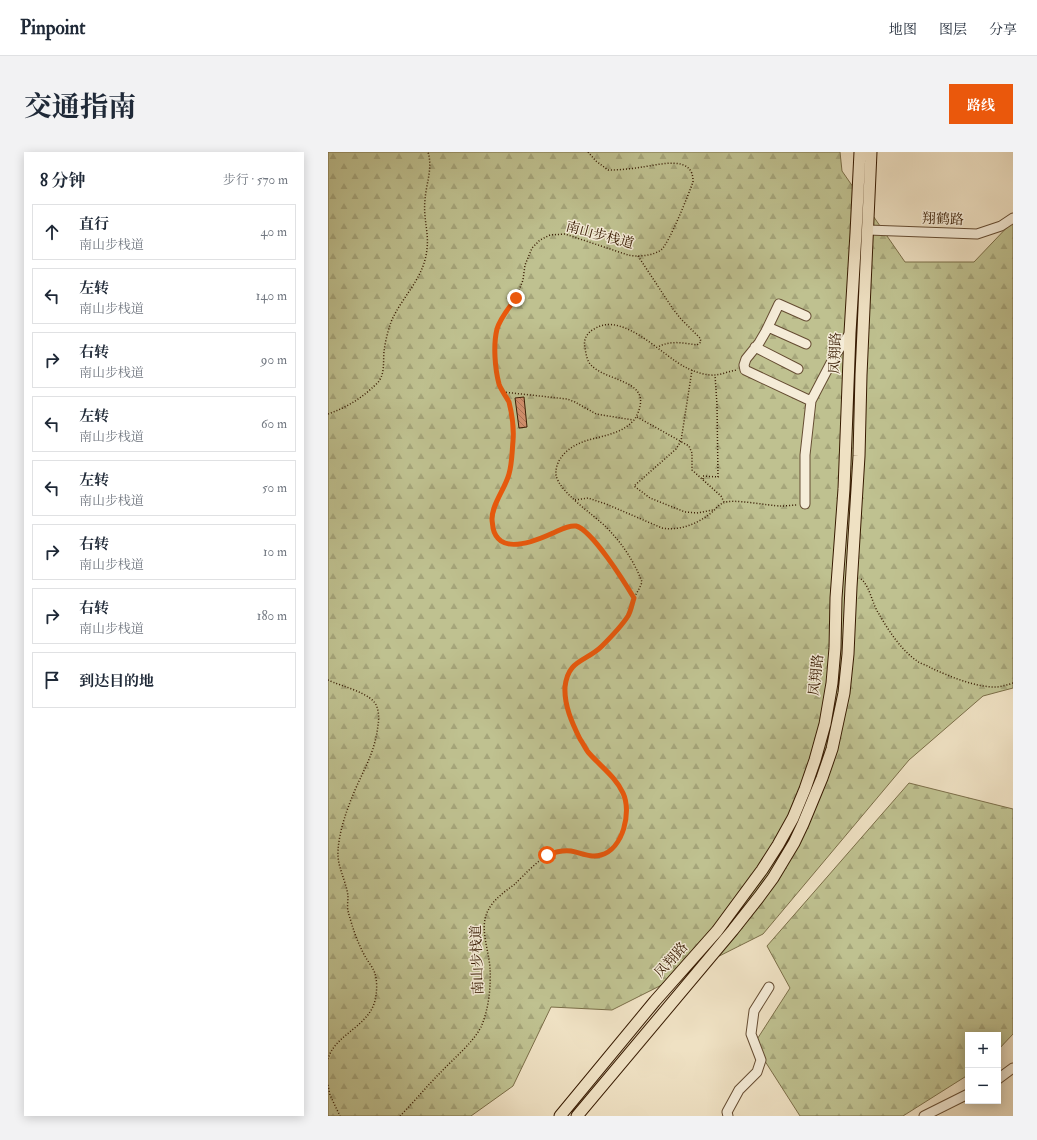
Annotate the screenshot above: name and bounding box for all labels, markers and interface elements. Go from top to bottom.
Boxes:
text: Pinpoint [20,16,85,40]
text: 地图 [889,21,917,38]
text: 图层 [939,21,967,38]
text: 分享 [989,21,1017,38]
button: 路线 [949,84,1013,124]
text: 交通指南 [24,90,136,125]
text: 8 分钟 [40,170,86,191]
text: 步行 · 570 m [223,172,288,188]
street label: 翔鹤路 [922,210,964,228]
text: 直行 [79,215,109,234]
street label: 南山步栈道 [564,218,636,252]
icon: ahead [41,221,63,243]
text: 40 m [261,224,287,240]
text: 南山步栈道 [79,237,144,253]
text: 左转 [79,279,109,298]
icon: left [41,285,63,307]
text: 140 m [256,288,287,304]
route end [507,289,525,307]
text: 南山步栈道 [79,301,144,317]
street label: 凤翔路 [826,332,844,374]
text: 右转 [79,343,109,362]
icon: right [41,349,63,371]
text: 90 m [261,352,287,368]
text: 南山步栈道 [79,365,144,381]
text: 左转 [79,407,109,426]
icon: left [41,413,63,435]
text: 60 m [261,416,287,432]
text: 南山步栈道 [79,429,144,445]
text: 左转 [79,471,109,490]
icon: left [41,477,63,499]
text: 50 m [262,480,287,496]
text: 南山步栈道 [79,493,144,509]
text: 右转 [79,535,109,554]
icon: right [41,541,63,563]
text: 10 m [263,544,287,560]
text: 南山步栈道 [79,557,144,573]
text: 右转 [79,599,109,618]
icon: right [41,605,63,627]
text: 180 m [257,608,287,624]
text: 南山步栈道 [79,621,144,637]
street label: 凤翔路 [805,653,827,697]
icon: arrive [41,669,63,691]
text: 到达目的地 [79,672,154,691]
route start [538,846,556,864]
street label: 南山步栈道 [467,925,487,995]
street label: 凤翔路 [651,939,691,981]
map controls [965,1032,1001,1104]
button: + [965,1032,1001,1068]
button: − [965,1068,1001,1104]

